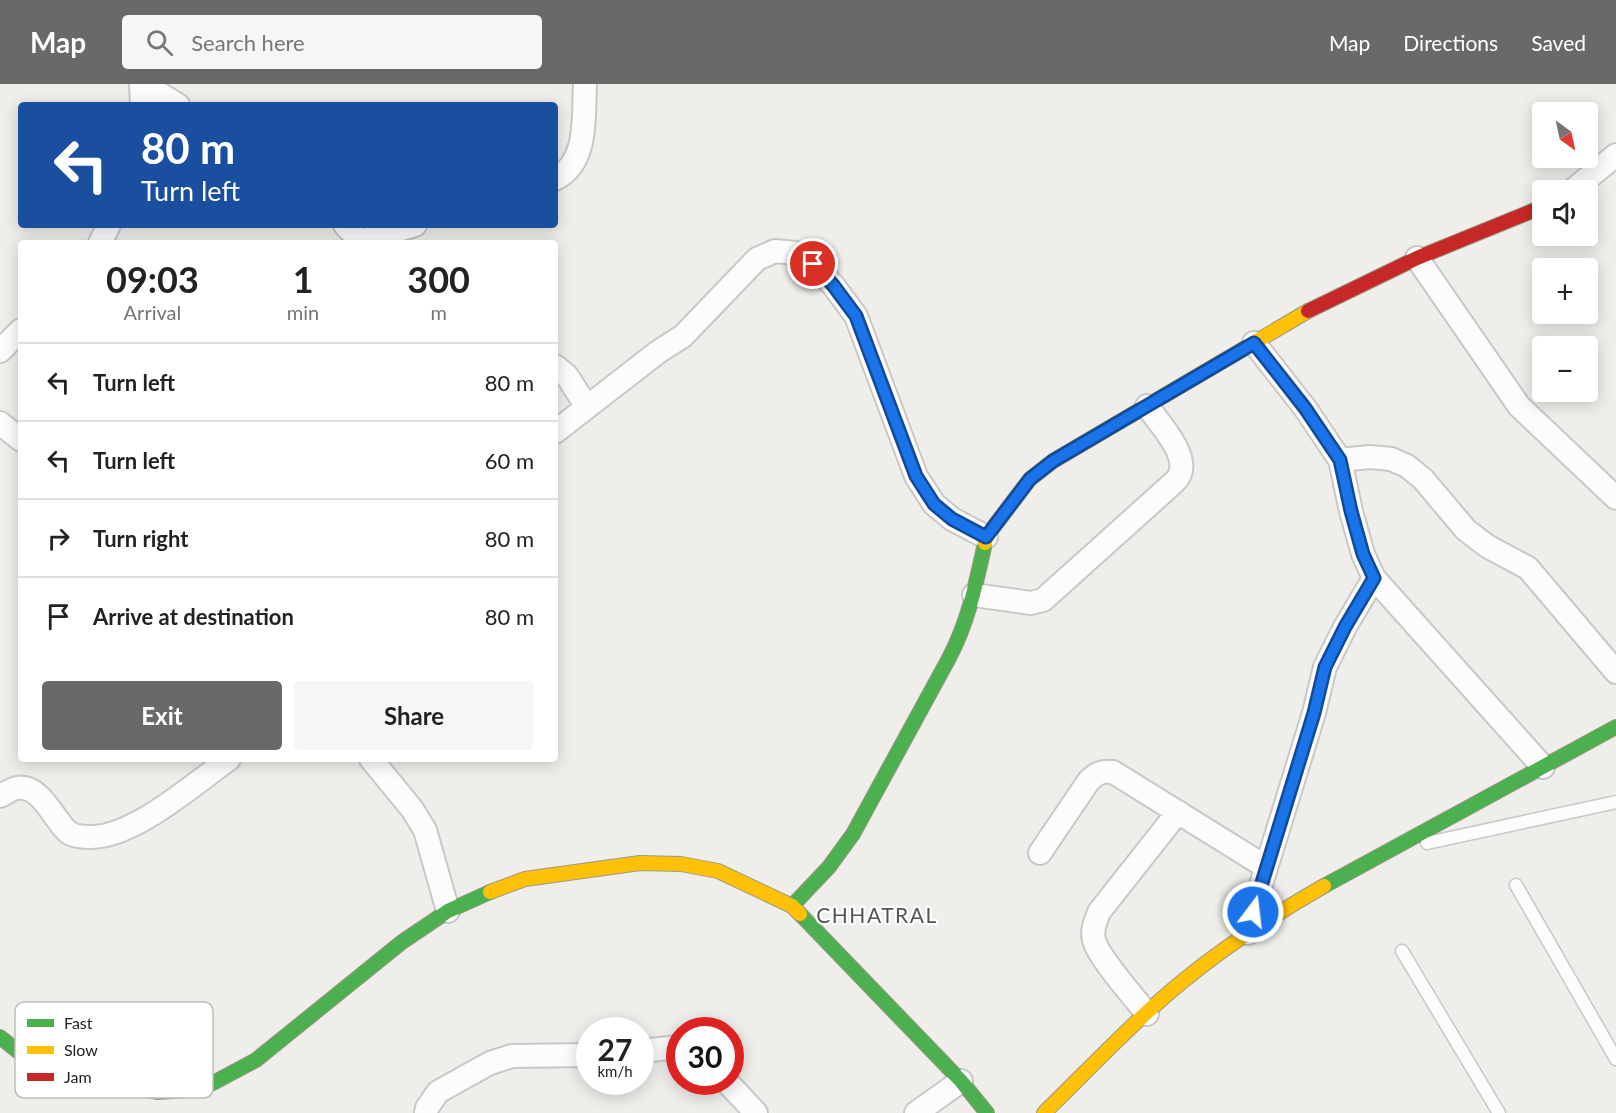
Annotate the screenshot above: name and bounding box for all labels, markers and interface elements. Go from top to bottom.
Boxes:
search box [122,15,542,69]
text: Map [30,25,86,59]
icon: search [143,26,176,59]
text: Search here [191,29,305,56]
text: Map [1329,30,1370,55]
text: Directions [1403,30,1498,55]
text: Saved [1531,30,1586,55]
north arrow [1532,102,1598,168]
map controls [1532,102,1598,402]
text: 80 m [141,123,235,173]
icon: left [42,126,120,204]
text: Turn left [141,174,240,207]
button: sound [1532,180,1598,246]
pin [787,238,838,289]
icon: arrive [796,247,829,280]
text: 09:03 [106,257,199,301]
text: 1 [293,257,314,301]
text: 300 [407,257,470,301]
button: + [1532,258,1598,324]
text: Arrival [124,300,181,324]
text: min [287,300,319,324]
text: m [430,300,447,324]
button: − [1532,336,1598,402]
icon: left [42,366,75,399]
text: Turn left [93,369,175,396]
text: 80 m [485,369,534,396]
icon: left [42,444,75,477]
text: Turn left [93,447,175,474]
text: 60 m [485,447,534,474]
icon: right [42,522,75,555]
text: Turn right [93,525,188,552]
text: 80 m [485,525,534,552]
icon: arrive [42,600,75,633]
text: Arrive at destination [93,603,294,630]
text: 80 m [485,603,534,630]
button: Exit [42,681,282,750]
button: Share [294,681,534,750]
position arrow [1221,880,1285,944]
district label: CHHATRAL [816,902,938,927]
legend [15,1002,213,1098]
text: Fast [64,1013,93,1032]
speed limit sign: 30 [666,1017,744,1095]
text: 27 [598,1031,632,1067]
text: Slow [64,1040,98,1059]
text: km/h [597,1062,633,1080]
text: Jam [64,1067,92,1086]

